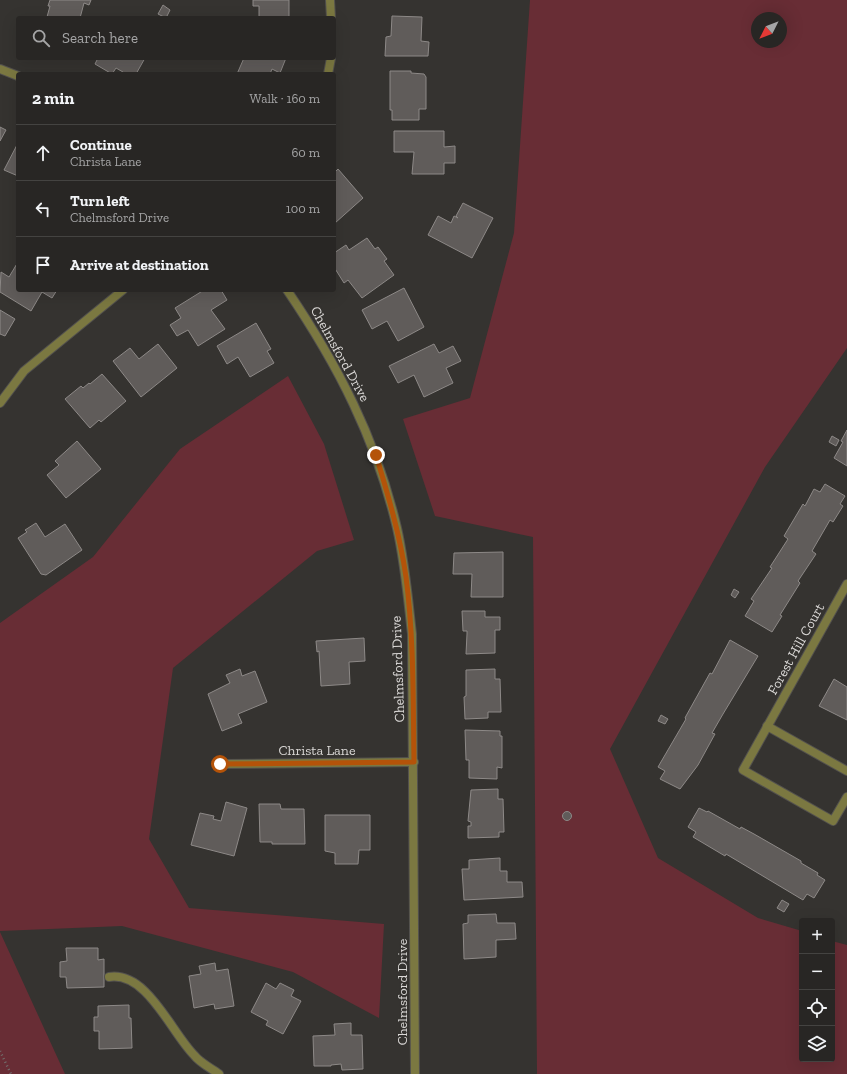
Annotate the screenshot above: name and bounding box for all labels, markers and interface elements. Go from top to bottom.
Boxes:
north arrow [751,12,787,48]
search box [16,16,336,60]
icon: search [30,27,52,49]
text: Search here [62,29,138,47]
text: 2 min [32,88,74,108]
text: Walk · 160 m [250,91,320,106]
text: Continue [70,136,132,154]
icon: ahead [32,142,54,164]
text: 60 m [291,145,320,160]
text: Christa Lane [70,154,141,169]
text: Turn left [70,192,130,210]
icon: left [32,198,54,220]
text: 100 m [286,201,320,216]
text: Chelmsford Drive [70,210,169,225]
icon: arrive [32,254,54,276]
text: Arrive at destination [70,256,209,274]
street label: Chelmsford Drive [307,303,373,405]
route end [367,446,385,464]
street label: Forest Hill Court [764,600,829,698]
street label: Chelmsford Drive [388,615,408,723]
street label: Christa Lane [279,742,356,759]
route start [211,755,229,773]
map controls [799,918,835,1062]
button: + [799,918,835,954]
street label: Chelmsford Drive [394,938,411,1045]
button: − [799,954,835,990]
button: locate [799,990,835,1026]
button: layers [799,1026,835,1062]

